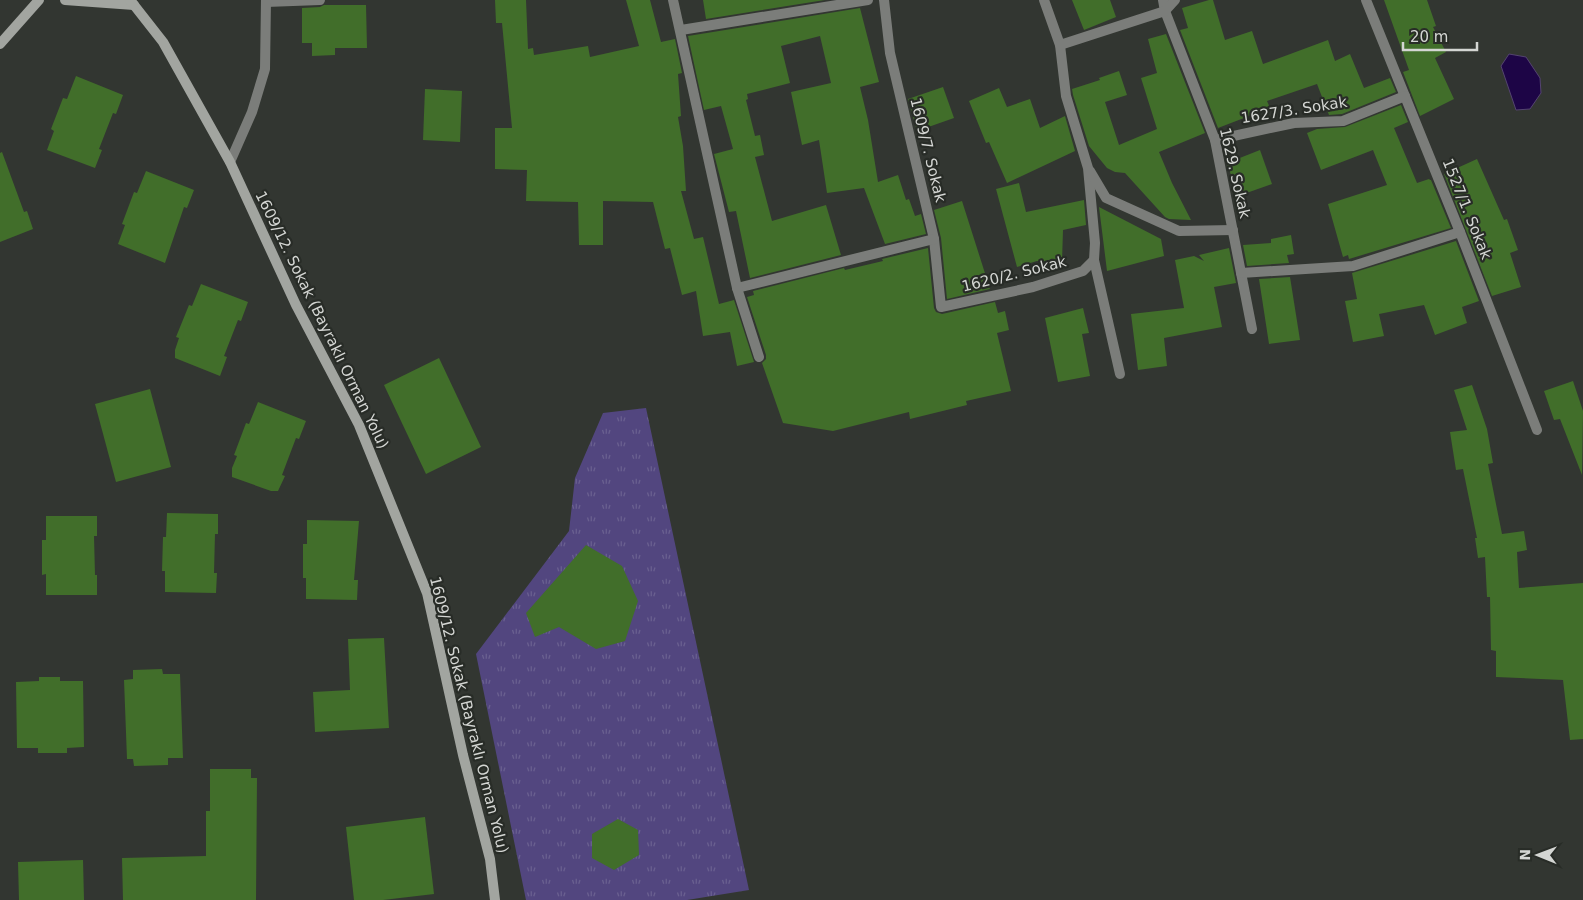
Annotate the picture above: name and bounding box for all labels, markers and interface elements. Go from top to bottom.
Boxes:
scale bar [1403,20,1477,52]
text: 20 m [1410,28,1448,46]
street label: 1627/3. Sokak [1240,93,1349,127]
street label: 1609/7. Sokak [906,96,950,205]
street label: 1629. Sokak [1216,126,1254,220]
street label: 1527/1. Sokak [1439,156,1496,262]
street label: 1609/12. Sokak (Bayraklı Orman Yolu) [252,188,392,452]
street label: 1620/2. Sokak [960,252,1069,296]
street label: 1609/12. Sokak (Bayraklı Orman Yolu) [426,575,512,855]
north arrow [1513,830,1563,880]
text: N [1517,849,1533,861]

